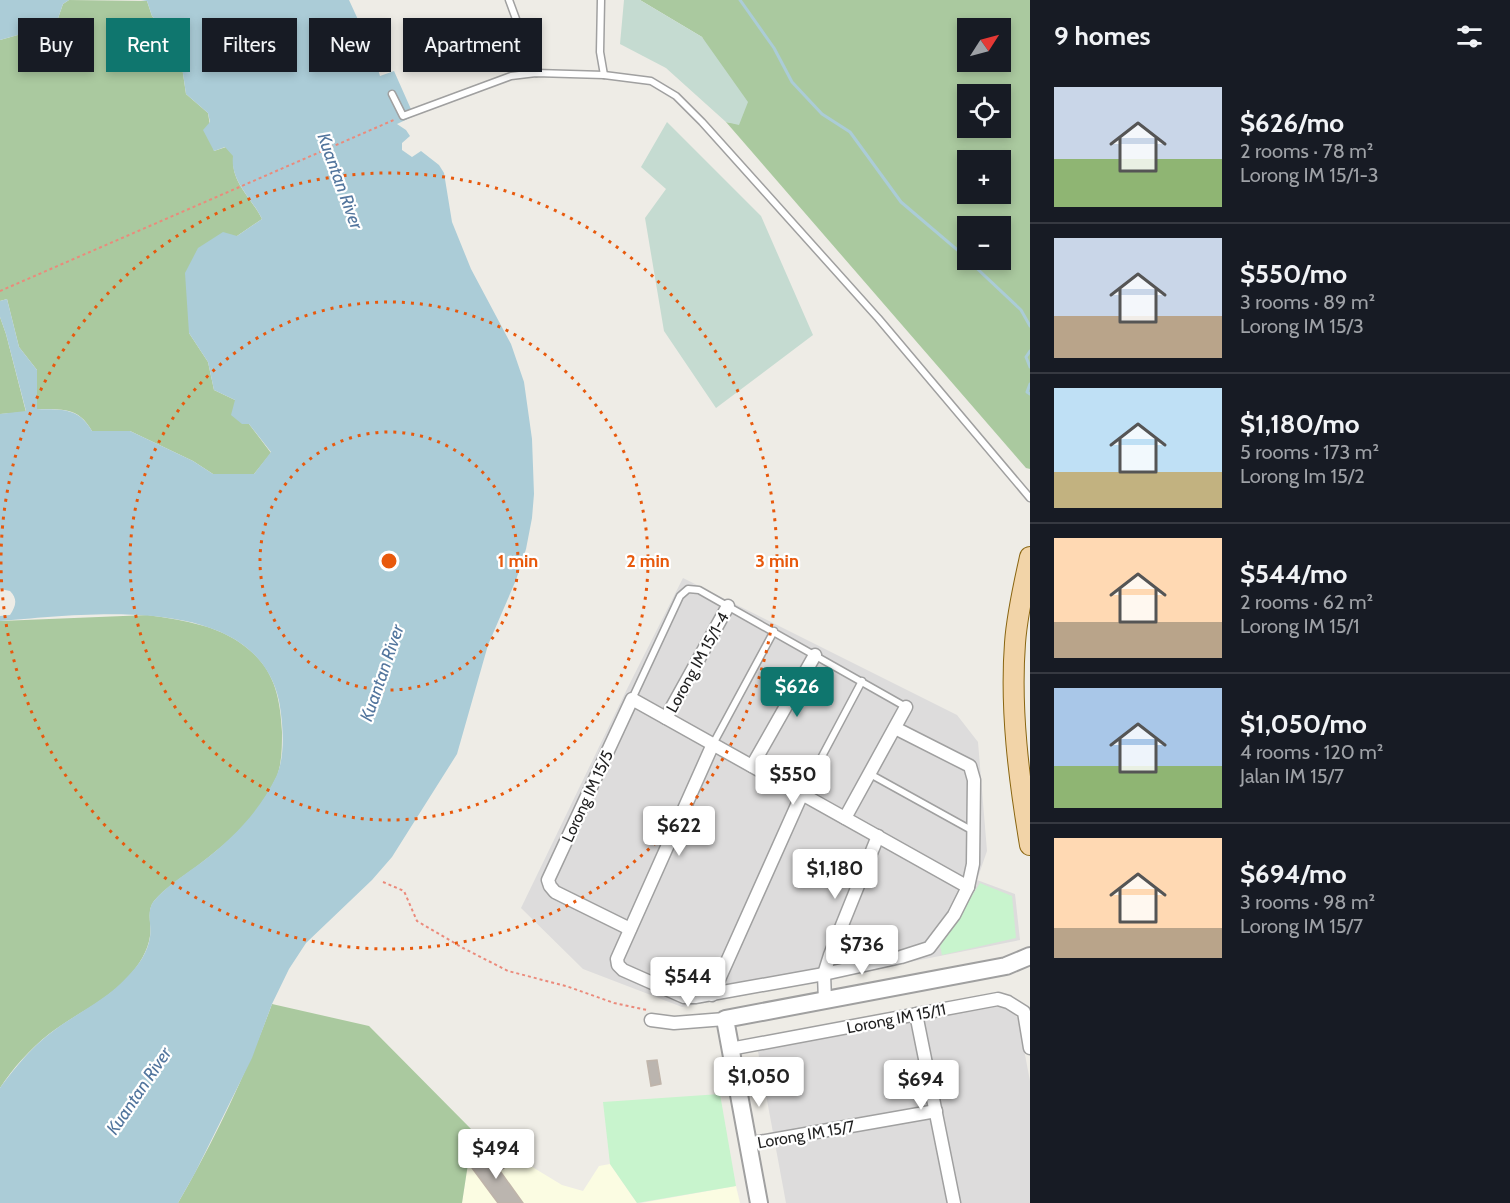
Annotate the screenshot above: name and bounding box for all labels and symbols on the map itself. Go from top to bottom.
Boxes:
north arrow [957,18,1011,72]
water label: Kuantan River [312,130,368,233]
text: 1 min [498,550,538,572]
text: 2 min [626,550,670,572]
text: 3 min [755,550,799,572]
centre of rings [379,551,399,571]
street label: Lorong IM 15/1-4 [662,609,733,716]
water label: Kuantan River [355,620,409,724]
pin: $626 [761,667,833,718]
street label: Lorong IM 15/5 [558,747,617,845]
pin: $550 [757,755,829,806]
pin: $622 [643,806,715,857]
pin: $1,180 [786,849,884,900]
pin: $736 [826,925,898,976]
pin: $544 [652,957,724,1008]
street label: Lorong IM 15/11 [845,1000,947,1037]
water label: Kuantan River [102,1042,177,1139]
pin: $1,050 [710,1057,808,1108]
pin: $694 [885,1060,957,1111]
street label: Lorong IM 15/7 [756,1117,856,1152]
pin: $494 [460,1129,532,1180]

